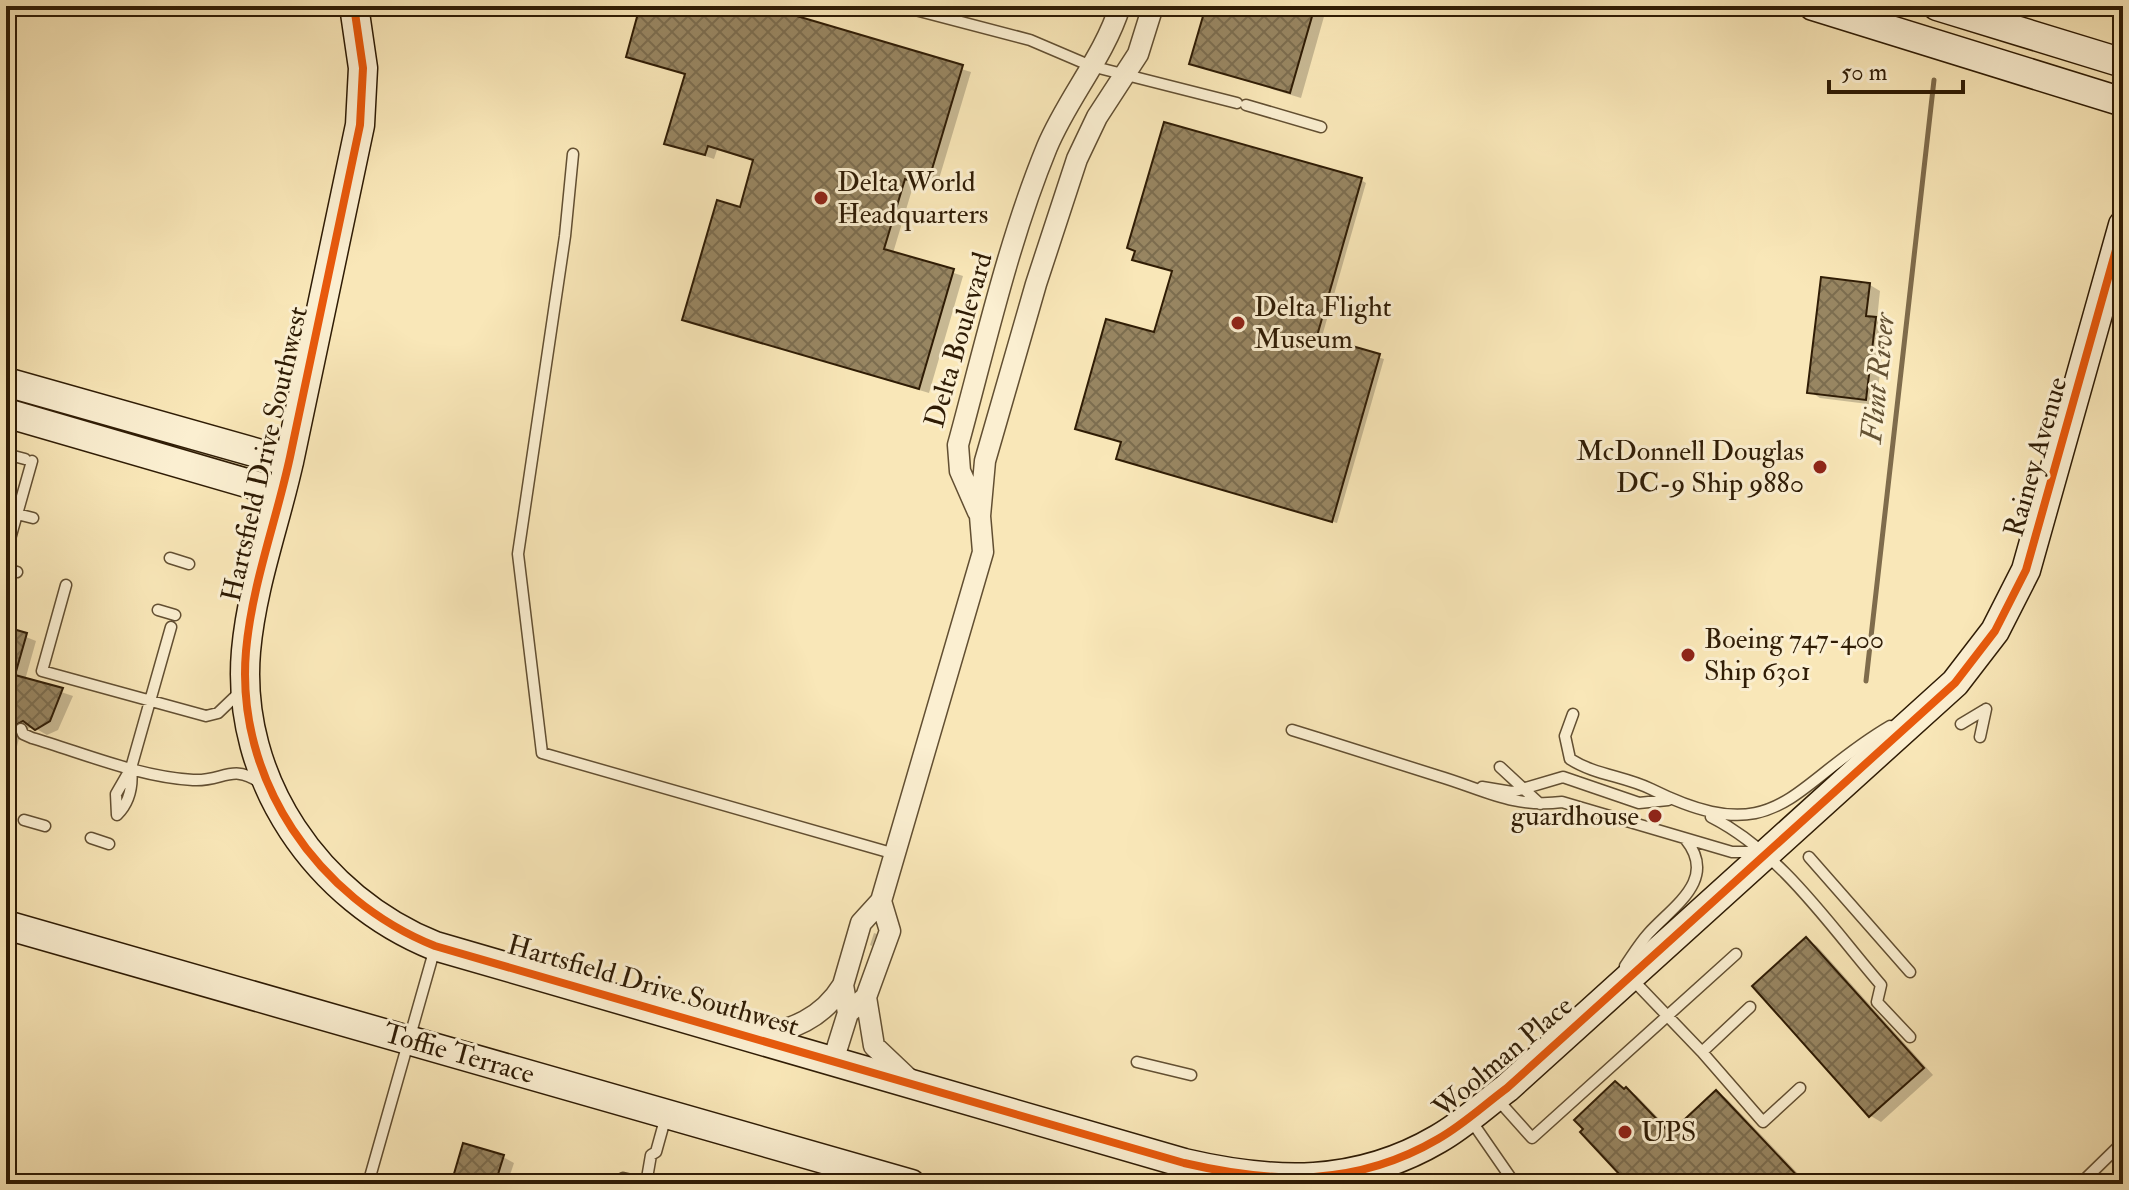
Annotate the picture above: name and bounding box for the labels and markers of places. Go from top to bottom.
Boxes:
place label: Delta World Headquarters [837,165,988,232]
marker: Delta World Headquarters [812,189,830,207]
place label: Delta Flight Museum [1254,290,1392,357]
marker: Delta Flight Museum [1229,314,1247,332]
place label: McDonnell Douglas DC-9 Ship 9880 [1576,434,1804,501]
marker: McDonnell Douglas DC-9 Ship 9880 [1811,458,1829,476]
place label: Boeing 747-400 Ship 6301 [1704,622,1884,689]
marker: Boeing 747-400 Ship 6301 [1679,646,1697,664]
place label: guardhouse [1511,799,1639,834]
marker: guardhouse [1646,807,1664,825]
place label: UPS [1641,1115,1696,1150]
marker: UPS [1616,1123,1634,1141]

